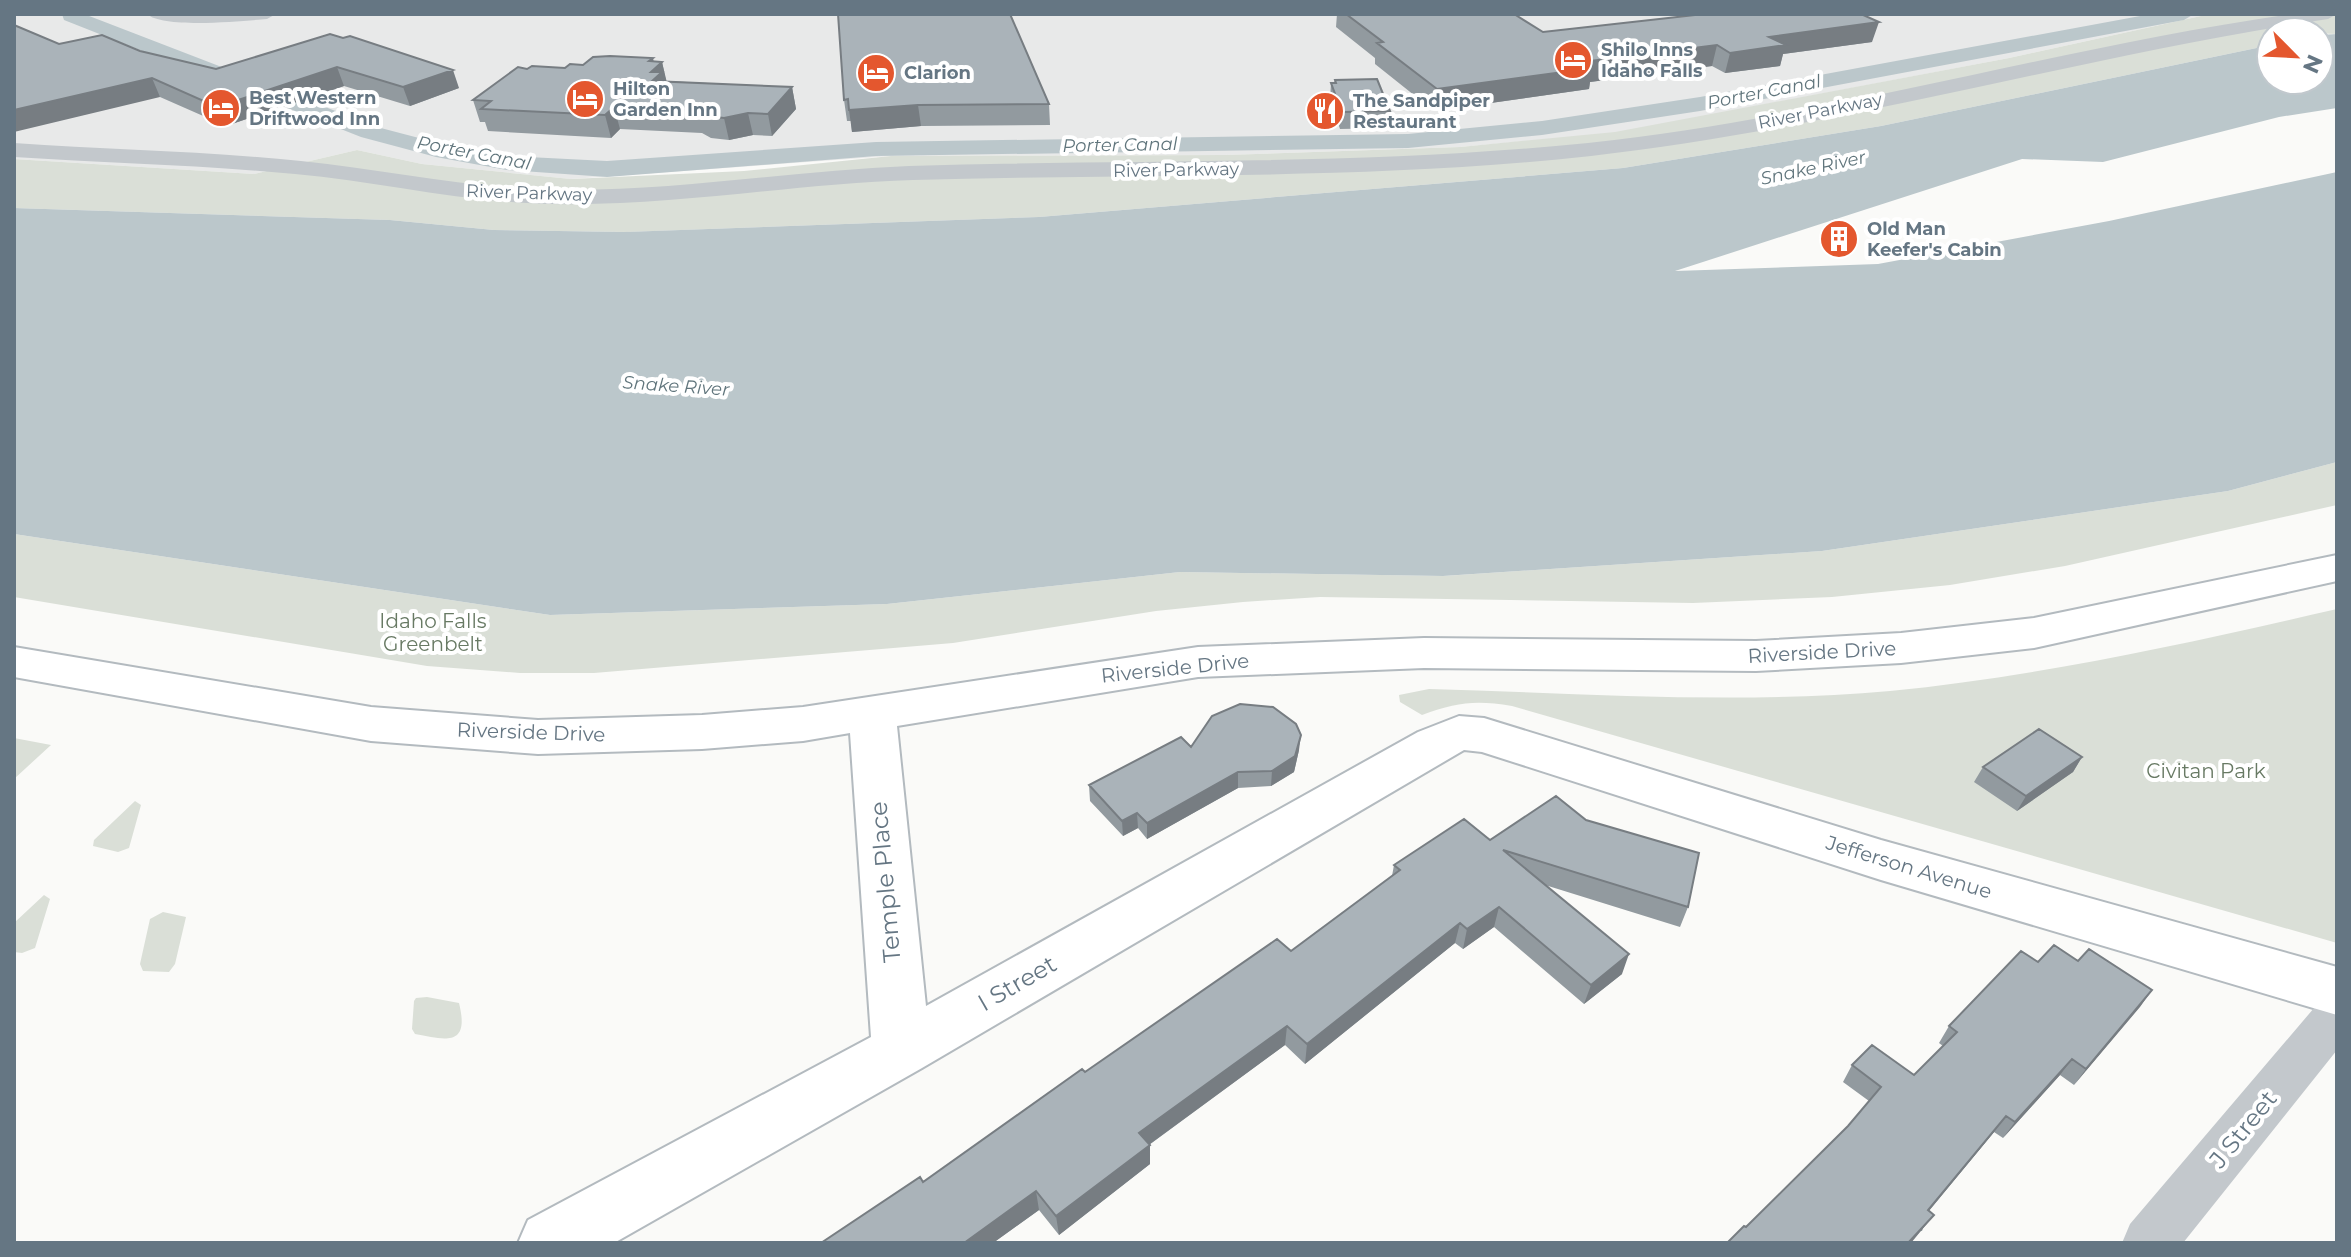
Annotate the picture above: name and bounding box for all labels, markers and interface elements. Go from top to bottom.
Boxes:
north arrow [2255,16,2335,96]
hotel icon: Shilo Inns Idaho Falls [1552,39,1594,81]
place label: Shilo Inns Idaho Falls [1601,39,1703,82]
text: N [2297,50,2329,78]
hotel icon: Clarion [855,52,897,94]
place label: Clarion [904,62,971,84]
water label: Porter Canal [1705,70,1823,114]
hotel icon: Hilton Garden Inn [564,78,606,120]
place label: Hilton Garden Inn [613,78,718,121]
hotel icon: Best Western Driftwood Inn [200,87,242,129]
place label: Best Western Driftwood Inn [249,87,380,130]
street label: River Parkway [1756,88,1884,134]
restaurant icon: The Sandpiper Restaurant [1304,90,1346,132]
place label: The Sandpiper Restaurant [1353,90,1490,133]
water label: Porter Canal [415,131,533,175]
water label: Porter Canal [1062,133,1178,157]
water label: Snake River [1758,146,1868,190]
street label: River Parkway [1113,158,1240,182]
street label: River Parkway [466,180,593,206]
building icon: Old Man Keefer's Cabin [1818,218,1860,260]
place label: Old Man Keefer's Cabin [1867,218,2002,261]
water label: Snake River [622,371,731,401]
park label: Idaho Falls Greenbelt [379,609,487,656]
street label: Riverside Drive [1747,636,1897,668]
street label: Riverside Drive [1100,648,1250,688]
street label: Riverside Drive [456,717,606,747]
park label: Civitan Park [2146,759,2266,783]
street label: Temple Place [864,800,906,964]
street label: Jefferson Avenue [1822,830,1995,904]
street label: I Street [972,949,1062,1017]
street label: J Street [2203,1084,2283,1174]

